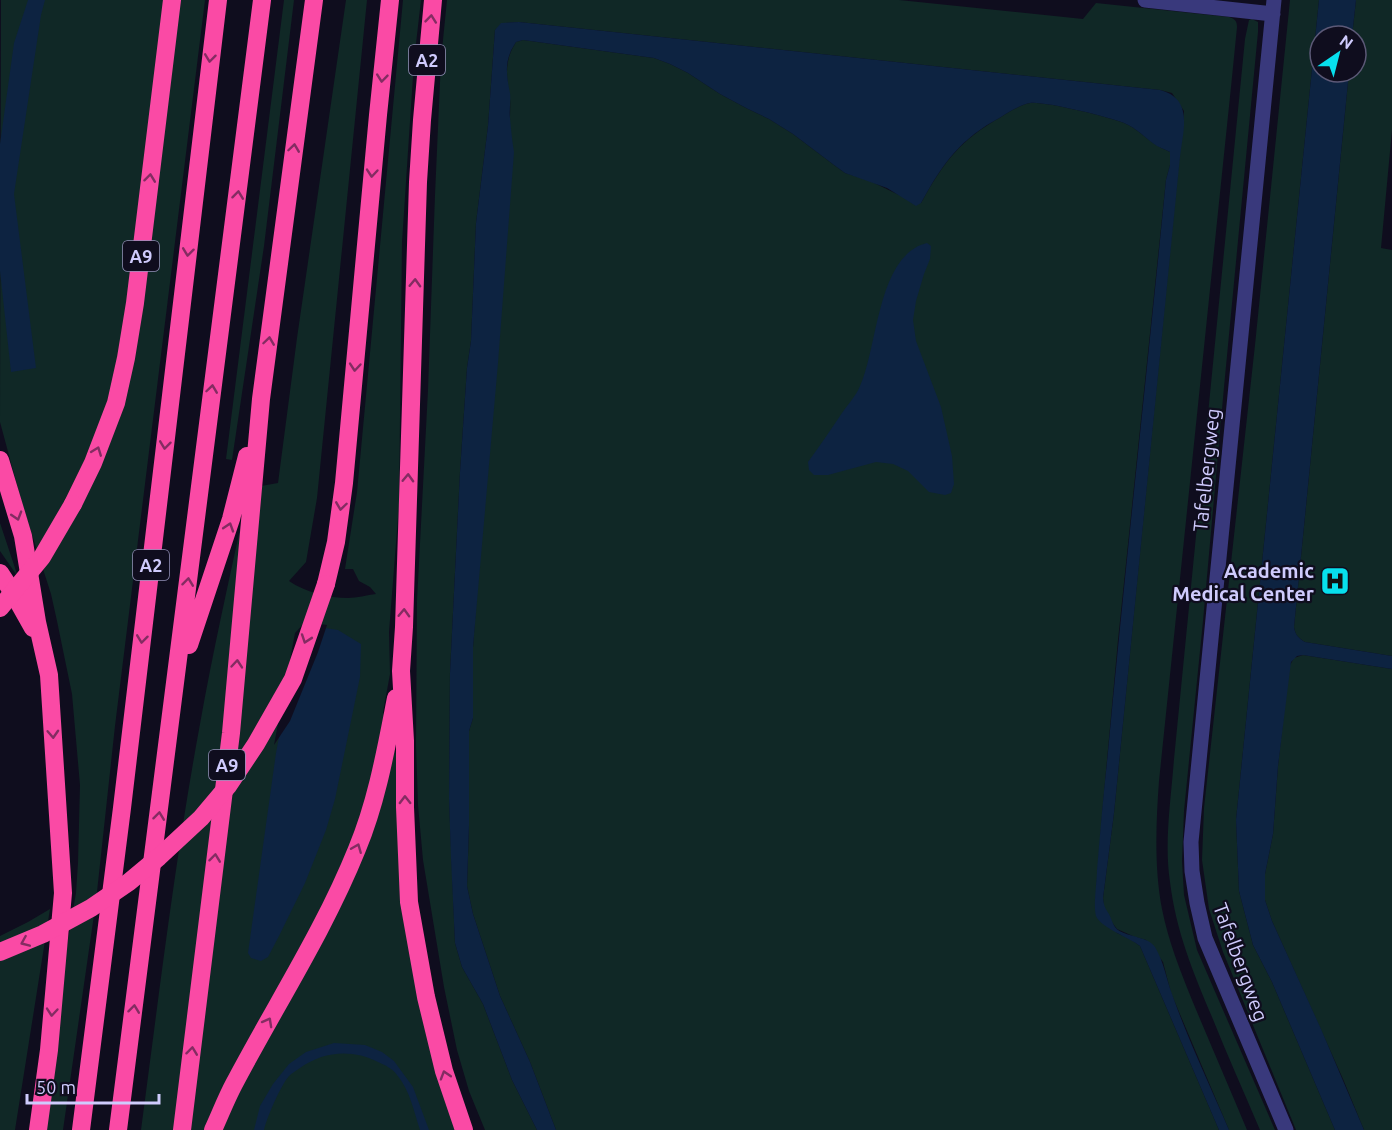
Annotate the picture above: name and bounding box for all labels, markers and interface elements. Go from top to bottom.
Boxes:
one-way arrow [424,15,437,24]
north arrow [1308,24,1368,84]
text: N [1337,31,1357,53]
road number: A2 [409,45,445,75]
one-way arrow [205,53,217,63]
one-way arrow [376,74,389,83]
one-way arrow [288,144,300,153]
one-way arrow [366,169,379,178]
one-way arrow [144,173,156,183]
one-way arrow [231,191,243,200]
road number: A9 [123,241,159,271]
one-way arrow [182,247,194,256]
one-way arrow [408,278,421,287]
one-way arrow [262,337,274,346]
one-way arrow [349,363,362,372]
one-way arrow [205,384,218,393]
street label: Tafelbergweg [1188,407,1224,533]
one-way arrow [159,441,172,450]
one-way arrow [90,446,103,456]
one-way arrow [402,473,414,482]
one-way arrow [335,502,348,511]
one-way arrow [10,510,22,521]
one-way arrow [221,522,234,533]
road number: A2 [133,550,169,580]
place label: Academic Medical Center [1172,559,1315,605]
hospital icon: Academic Medical Center [1319,565,1351,597]
one-way arrow [182,577,194,587]
one-way arrow [398,608,410,617]
one-way arrow [301,633,314,644]
one-way arrow [136,634,149,644]
one-way arrow [231,659,244,668]
one-way arrow [46,729,59,738]
road number: A9 [209,750,245,780]
one-way arrow [399,795,411,804]
one-way arrow [152,812,165,821]
one-way arrow [350,844,362,855]
one-way arrow [209,853,221,862]
street label: Tafelbergweg [1209,900,1273,1024]
one-way arrow [20,935,31,947]
one-way arrow [127,1005,140,1014]
one-way arrow [46,1007,59,1017]
one-way arrow [261,1018,272,1028]
one-way arrow [185,1047,197,1056]
scale bar [27,1067,159,1105]
one-way arrow [440,1070,452,1081]
text: 50 m [36,1077,76,1097]

